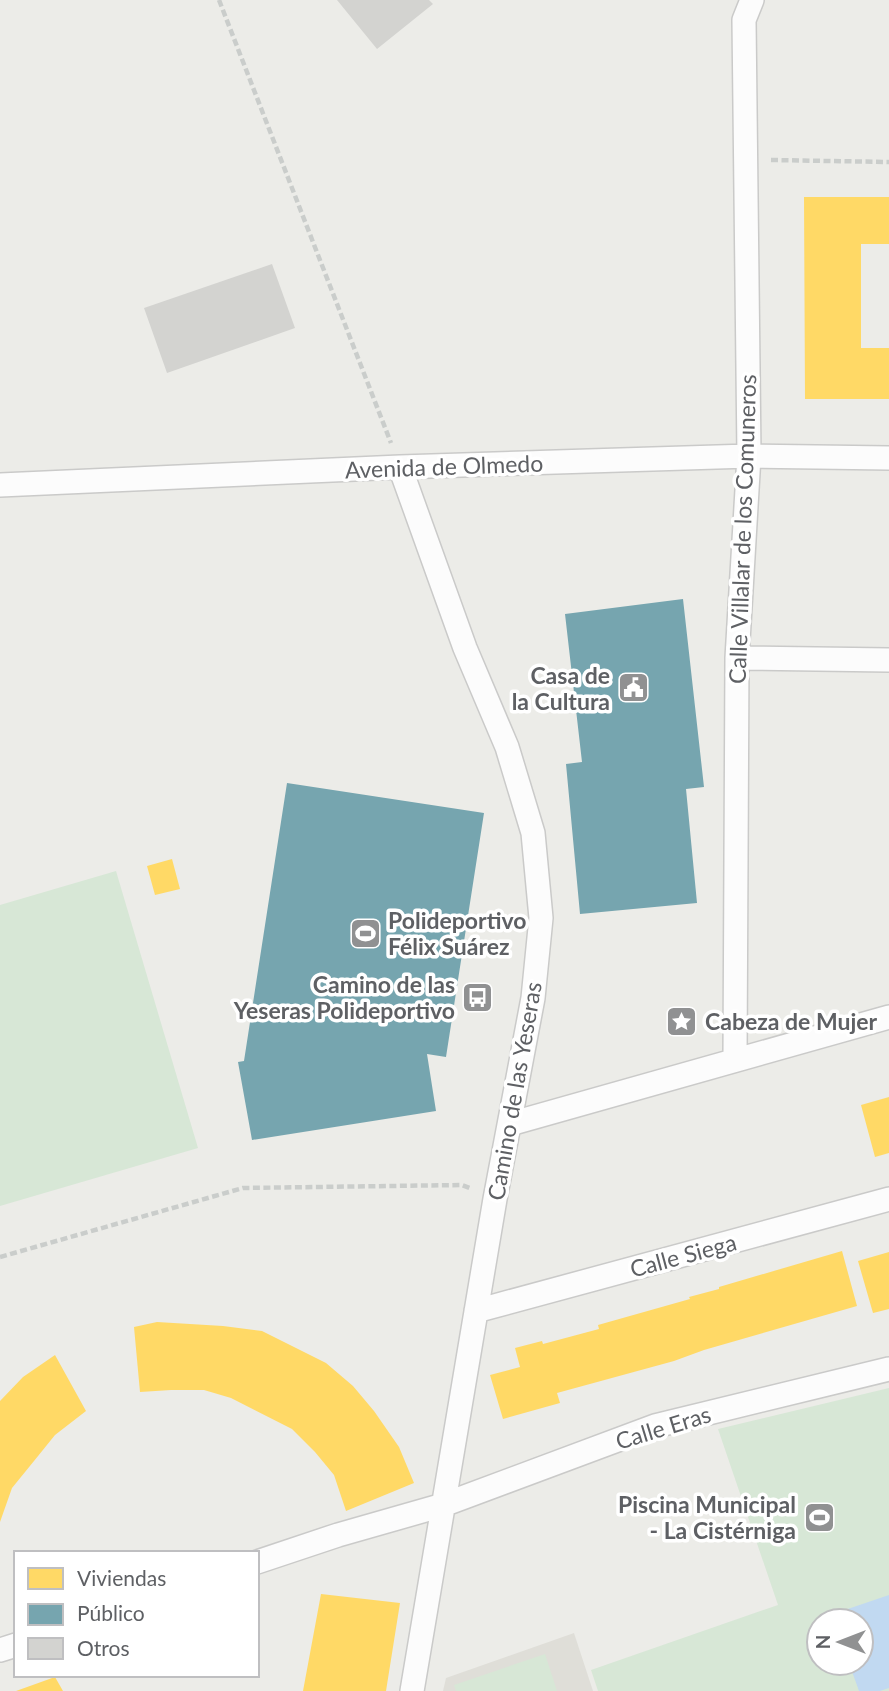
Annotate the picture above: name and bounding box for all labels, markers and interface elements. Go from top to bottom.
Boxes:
street label: Calle Villalar de los Comuneros [723,374,761,684]
street label: Avenida de Olmedo [344,449,544,483]
place label: Casa de la Cultura [512,661,610,715]
public building icon: Casa de la Cultura [616,671,650,705]
place label: Polideportivo Félix Suárez [388,906,526,960]
sports icon: Polideportivo Félix Suárez [348,916,382,950]
place label: Camino de las Yeseras Polideportivo [233,970,455,1024]
bus stop icon: Camino de las Yeseras Polideportivo [461,980,495,1014]
street label: Camino de las Yeseras [481,980,547,1202]
place icon: Cabeza de Mujer [665,1004,699,1038]
place label: Cabeza de Mujer [705,1007,878,1035]
street label: Calle Siega [627,1227,739,1283]
street label: Calle Eras [612,1399,714,1455]
place label: Piscina Municipal - La Cistérniga [618,1490,796,1544]
sports icon: Piscina Municipal - La Cistérniga [802,1500,836,1534]
legend [14,1551,259,1677]
text: Viviendas [77,1565,166,1590]
text: Público [77,1600,145,1625]
north arrow [805,1607,875,1677]
text: Otros [77,1635,130,1660]
text: N [811,1635,834,1649]

